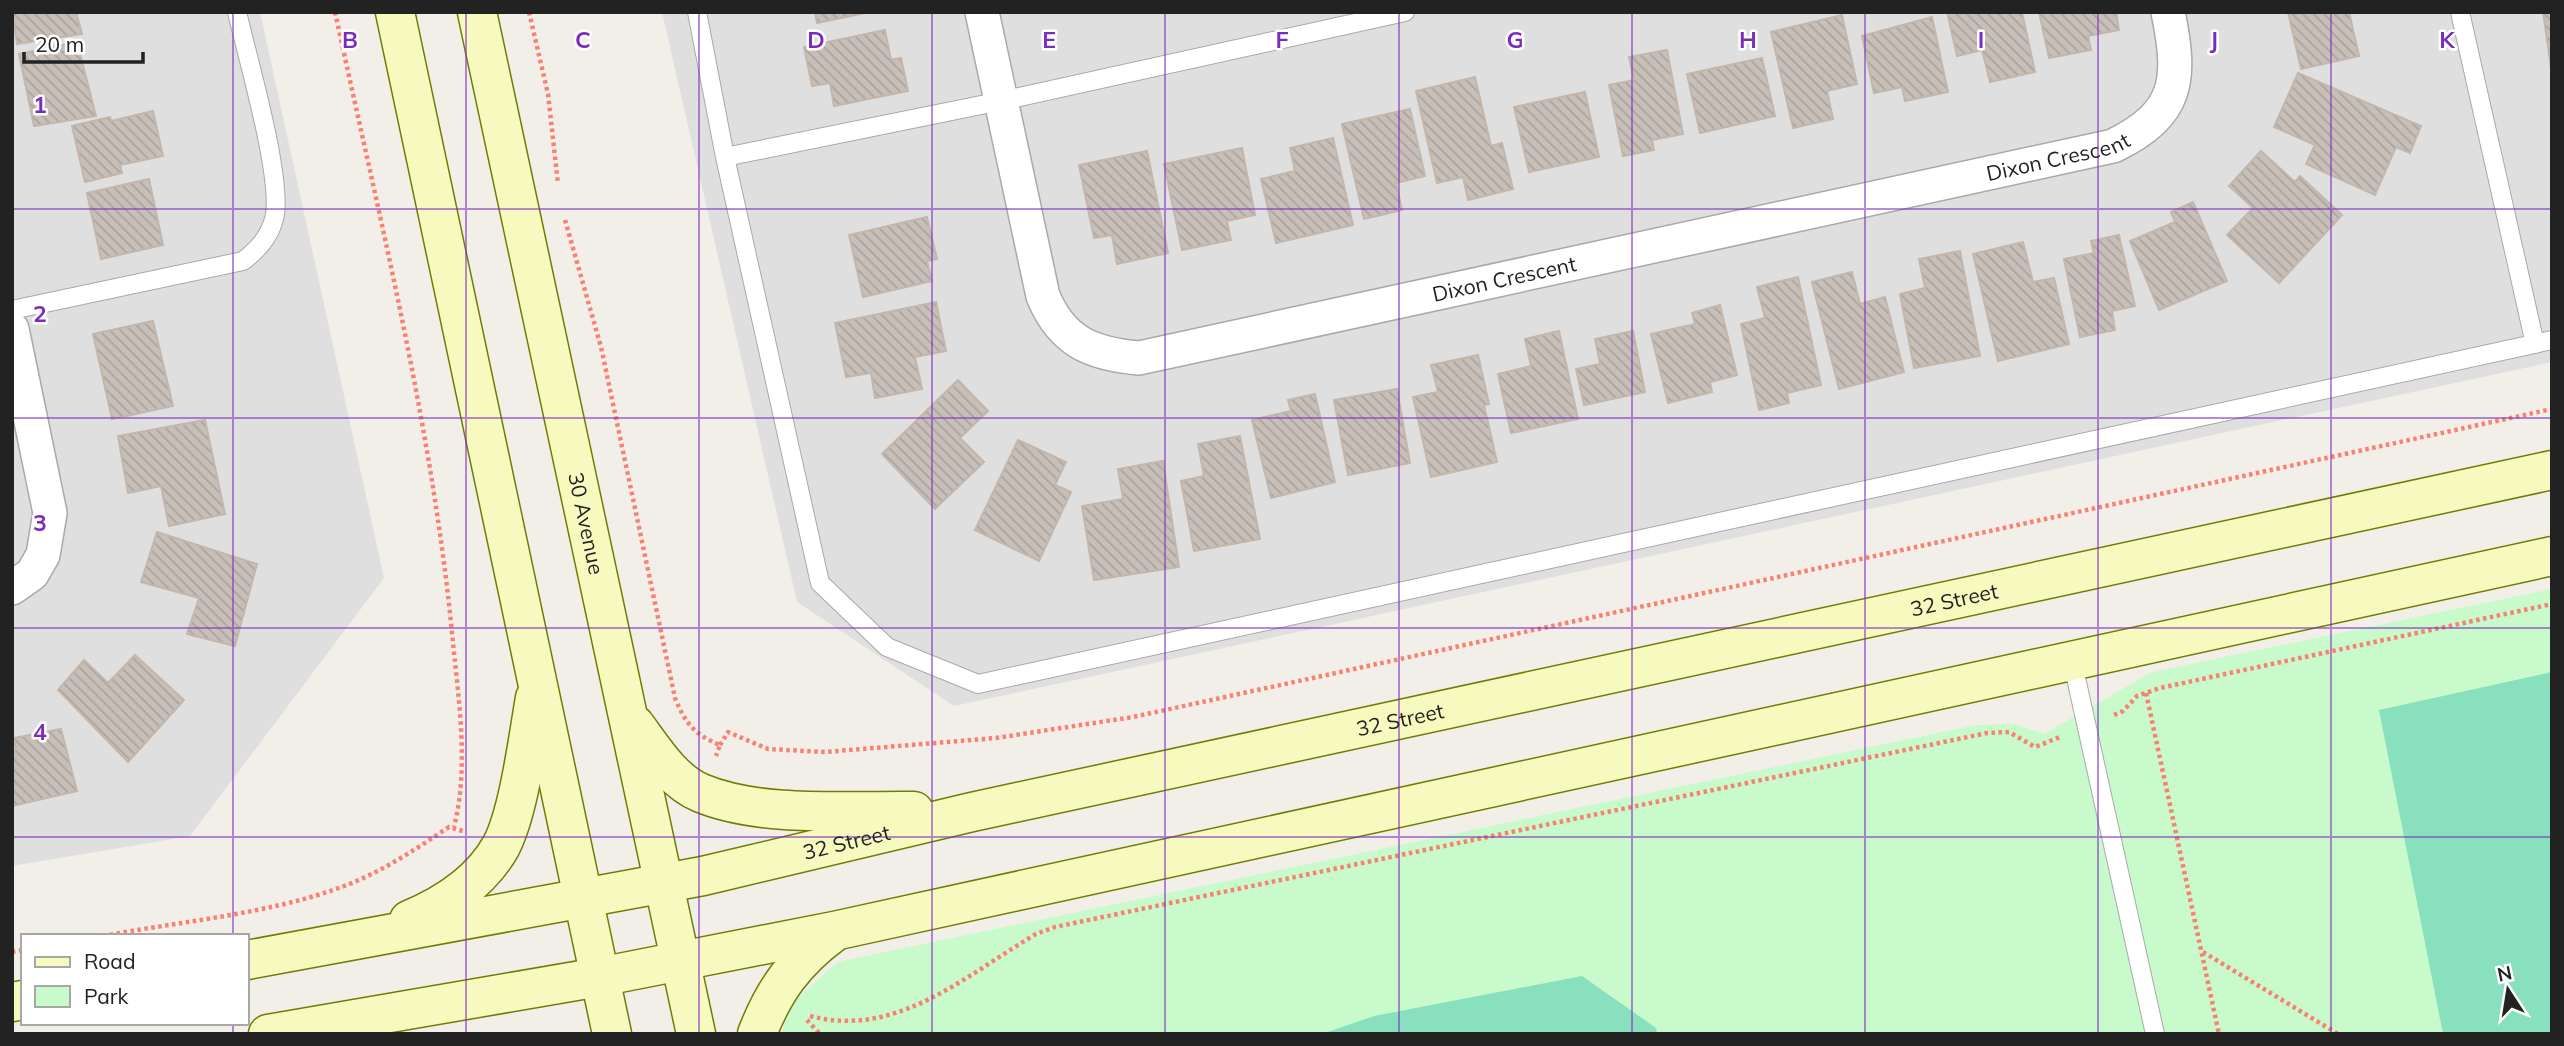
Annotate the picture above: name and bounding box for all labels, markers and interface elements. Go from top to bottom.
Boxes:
scale bar [24,21,144,65]
text: B [342,25,358,54]
text: C [575,25,591,54]
text: D [807,25,825,54]
text: E [1042,25,1056,54]
text: F [1275,25,1289,54]
text: G [1506,25,1524,54]
text: H [1739,25,1757,54]
text: I [1978,25,1984,54]
text: J [2210,25,2218,54]
text: K [2439,25,2456,54]
text: 20 m [35,31,84,57]
text: 1 [33,90,47,119]
street label: Dixon Crescent [1984,127,2134,186]
street label: Dixon Crescent [1430,250,1578,307]
text: 2 [33,299,47,328]
street label: 30 Avenue [563,470,610,577]
text: 3 [33,508,47,537]
street label: 32 Street [1908,577,2000,622]
street label: 32 Street [1354,697,1446,741]
text: 4 [33,717,47,746]
street label: 32 Street [800,819,893,865]
legend [21,934,248,1025]
text: Road [84,948,135,974]
north arrow [2473,955,2543,1025]
text: N [2495,960,2514,987]
text: Park [84,983,128,1009]

